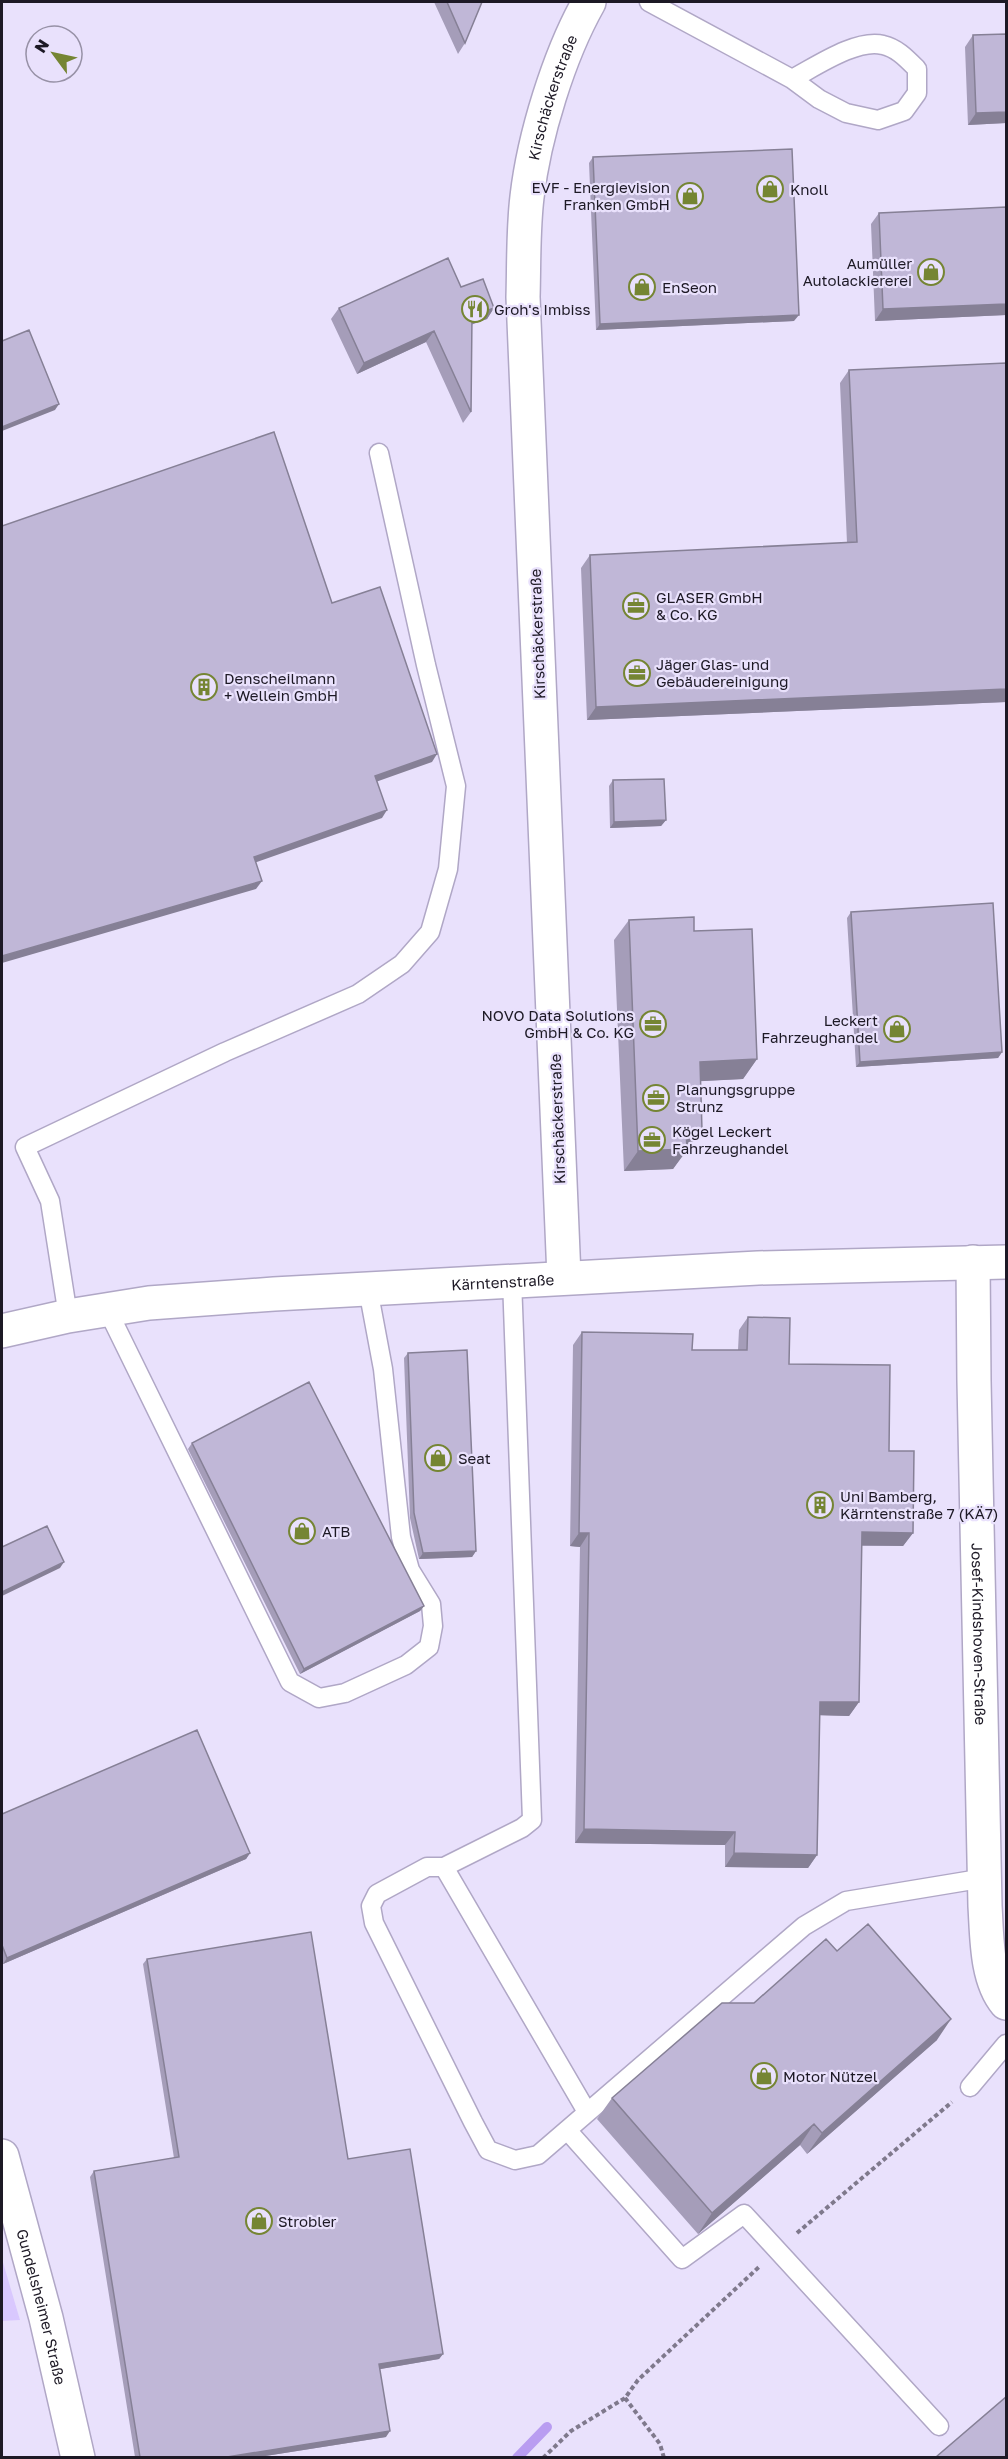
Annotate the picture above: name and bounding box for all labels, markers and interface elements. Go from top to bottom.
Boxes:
north arrow [24,24,84,84]
street label: Kirschäckerstraße [524,31,581,162]
text: N [30,35,53,56]
shop icon: Knoll [755,174,785,204]
place label: EVF - Energievision Franken GmbH [531,178,670,213]
place label: Knoll [790,180,828,198]
shop icon: EVF - Energievision Franken GmbH [675,181,705,211]
place label: Aumüller Autolackiererei [803,254,912,289]
shop icon: Aumüller Autolackiererei [916,257,946,287]
shop icon: EnSeon [627,272,657,302]
place label: EnSeon [662,278,717,296]
restaurant icon: Groh's Imbiss [460,294,490,324]
place label: Groh's Imbiss [494,300,591,318]
street label: Kirschäckerstraße [526,568,548,700]
place label: GLASER GmbH & Co. KG [656,588,763,623]
office icon: GLASER GmbH & Co. KG [621,591,651,621]
place label: Jäger Glas- und Gebäudereinigung [656,655,788,690]
office icon: Jäger Glas- und Gebäudereinigung [622,658,652,688]
place label: Denscheilmann + Wellein GmbH [224,669,338,704]
building icon: Denscheilmann + Wellein GmbH [189,672,219,702]
place label: NOVO Data Solutions GmbH & Co. KG [481,1006,634,1041]
office icon: NOVO Data Solutions GmbH & Co. KG [638,1009,668,1039]
place label: Leckert Fahrzeughandel [761,1011,878,1046]
shop icon: Leckert Fahrzeughandel [882,1014,912,1044]
street label: Kirschäckerstraße [546,1053,568,1185]
place label: Planungsgruppe Strunz [676,1080,795,1115]
office icon: Planungsgruppe Strunz [641,1083,671,1113]
place label: Kögel Leckert Fahrzeughandel [672,1122,789,1157]
office icon: Kögel Leckert Fahrzeughandel [637,1125,667,1155]
street label: Kärntenstraße [451,1270,555,1293]
shop icon: Seat [423,1443,453,1473]
place label: Seat [458,1449,491,1467]
place label: Uni Bamberg, Kärntenstraße 7 (KÄ7) [840,1487,999,1522]
building icon: Uni Bamberg, Kärntenstraße 7 (KÄ7) [805,1490,835,1520]
shop icon: ATB [287,1516,317,1546]
place label: ATB [322,1522,350,1540]
street label: Josef-Kindshoven-Straße [968,1543,990,1726]
shop icon: Motor Nützel [749,2061,779,2091]
place label: Motor Nützel [783,2067,878,2085]
shop icon: Strobler [244,2206,274,2236]
place label: Strobler [278,2212,337,2230]
street label: Gundelsheimer Straße [13,2227,70,2387]

